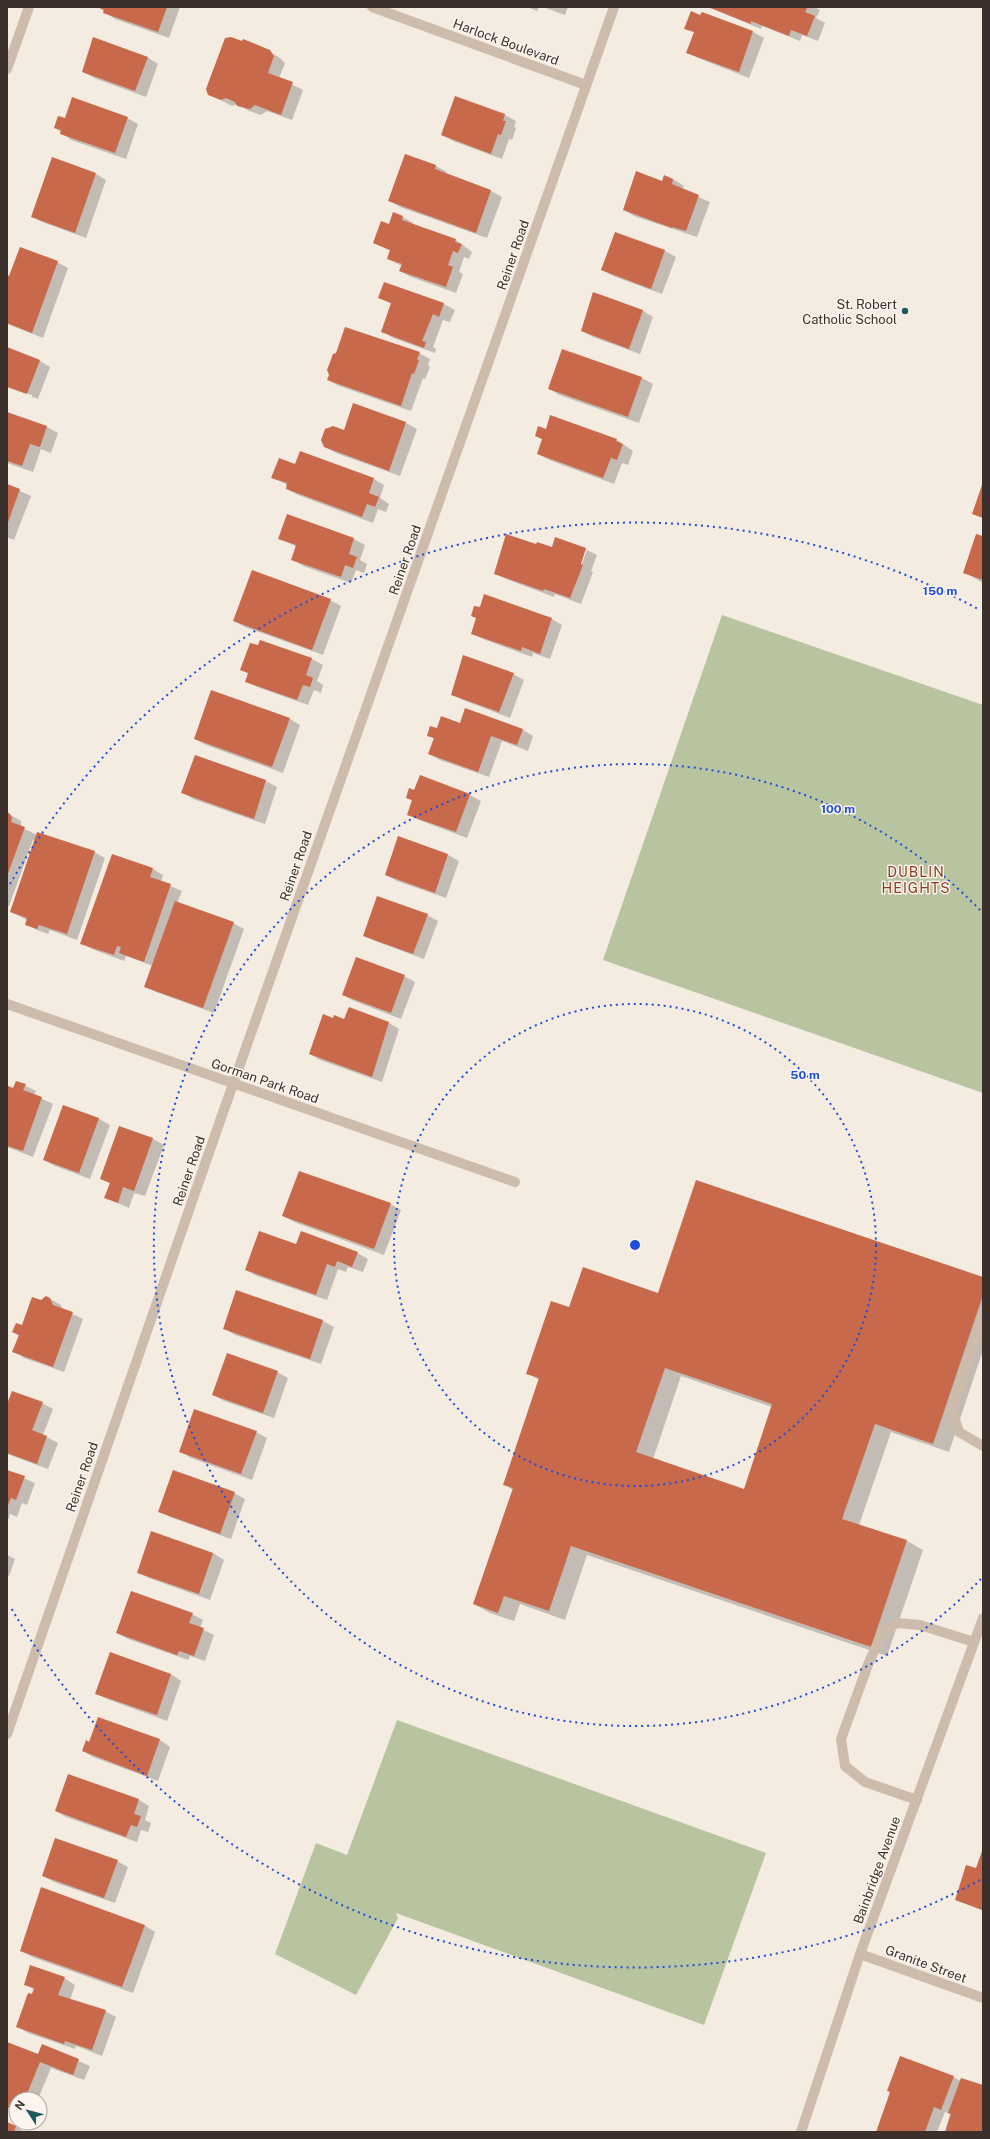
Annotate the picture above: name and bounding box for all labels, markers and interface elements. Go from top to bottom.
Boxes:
street label: Harlock Boulevard [451,16,561,68]
street label: Reiner Road [494,218,532,292]
place label: St. Robert Catholic School [802,297,897,327]
marker: St. Robert Catholic School [900,306,910,316]
street label: Reiner Road [386,523,424,597]
text: 150 m [923,584,957,598]
text: 100 m [821,802,855,816]
street label: Reiner Road [277,829,315,903]
district label: DUBLIN HEIGHTS [881,864,951,896]
street label: Gorman Park Road [209,1056,321,1106]
text: 50 m [790,1068,820,1082]
street label: Reiner Road [170,1134,208,1208]
centre of rings [628,1238,642,1252]
street label: Reiner Road [63,1440,101,1514]
street label: Bainbridge Avenue [851,1814,903,1926]
street label: Granite Street [883,1942,969,1986]
north arrow [8,2091,48,2131]
text: N [13,2098,27,2112]

